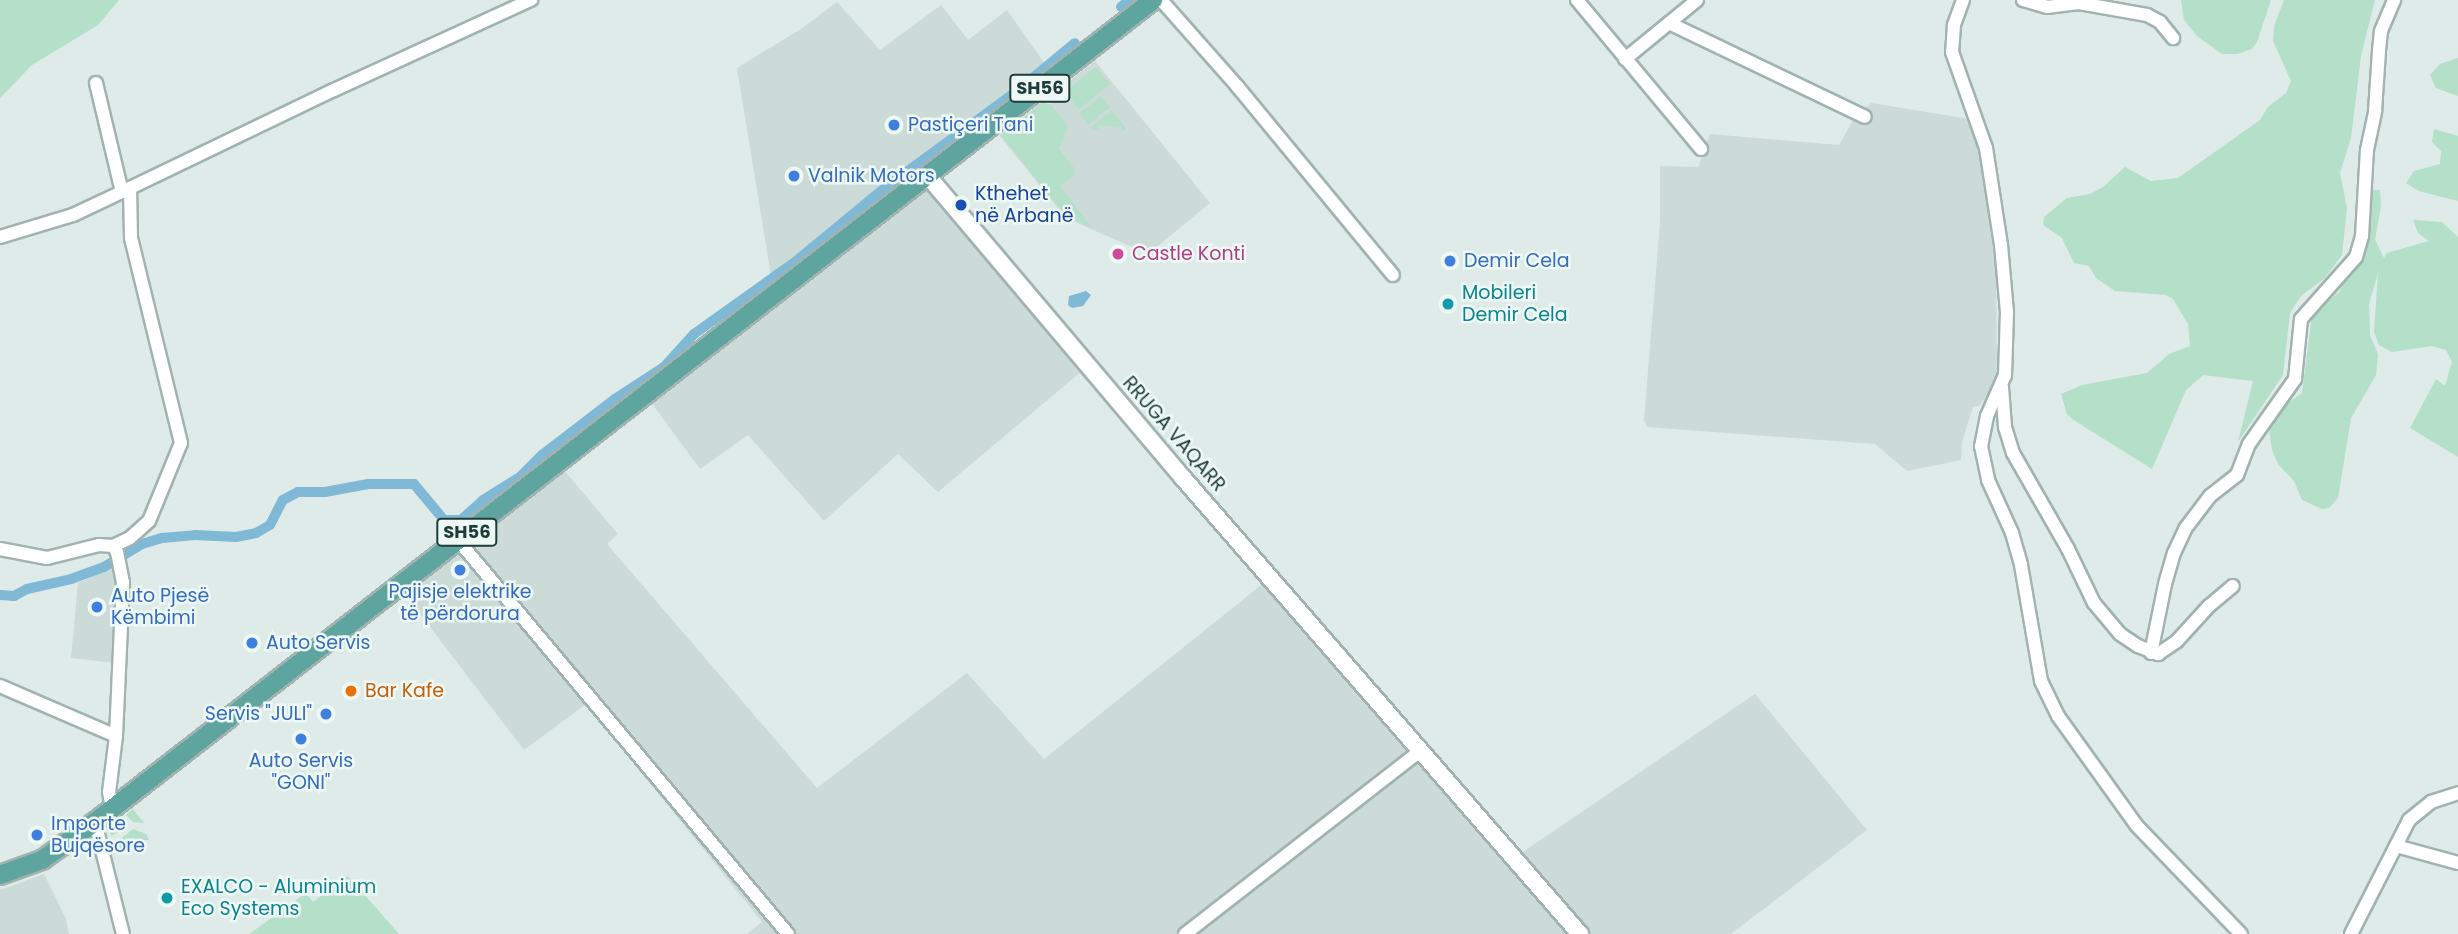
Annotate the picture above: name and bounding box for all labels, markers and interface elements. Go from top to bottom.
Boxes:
road number: SH56 [1009,74,1072,102]
place label: Pastiçeri Tani [908,114,1033,136]
marker: Pastiçeri Tani [886,117,902,133]
place label: Valnik Motors [808,165,935,187]
marker: Valnik Motors [786,168,802,184]
place label: Kthehet në Arbanë [975,183,1074,227]
marker: Kthehet në Arbanë [953,197,969,213]
place label: Castle Konti [1132,243,1245,265]
marker: Castle Konti [1110,246,1126,262]
place label: Demir Cela [1464,250,1570,272]
marker: Demir Cela [1442,253,1458,269]
place label: Mobileri Demir Cela [1462,282,1568,326]
marker: Mobileri Demir Cela [1440,296,1456,312]
street label: RRUGA VAQARR [1118,372,1230,496]
road number: SH56 [435,518,498,546]
marker: Pajisje elektrike të përdorura [452,562,468,578]
place label: Pajisje elektrike të përdorura [389,581,531,625]
place label: Auto Pjesë Këmbimi [111,585,209,629]
marker: Auto Pjesë Këmbimi [89,599,105,615]
place label: Auto Servis [266,632,370,654]
marker: Auto Servis [244,635,260,651]
place label: Bar Kafe [365,680,444,702]
marker: Bar Kafe [343,683,359,699]
place label: Servis "JULI" [205,703,312,725]
marker: Servis "JULI" [318,706,334,722]
marker: Auto Servis "GONI" [293,731,309,747]
place label: Auto Servis "GONI" [249,750,353,794]
place label: Importe Bujqësore [51,813,145,857]
marker: Importe Bujqësore [29,827,45,843]
place label: EXALCO - Aluminium Eco Systems [181,876,376,920]
marker: EXALCO - Aluminium Eco Systems [159,890,175,906]

